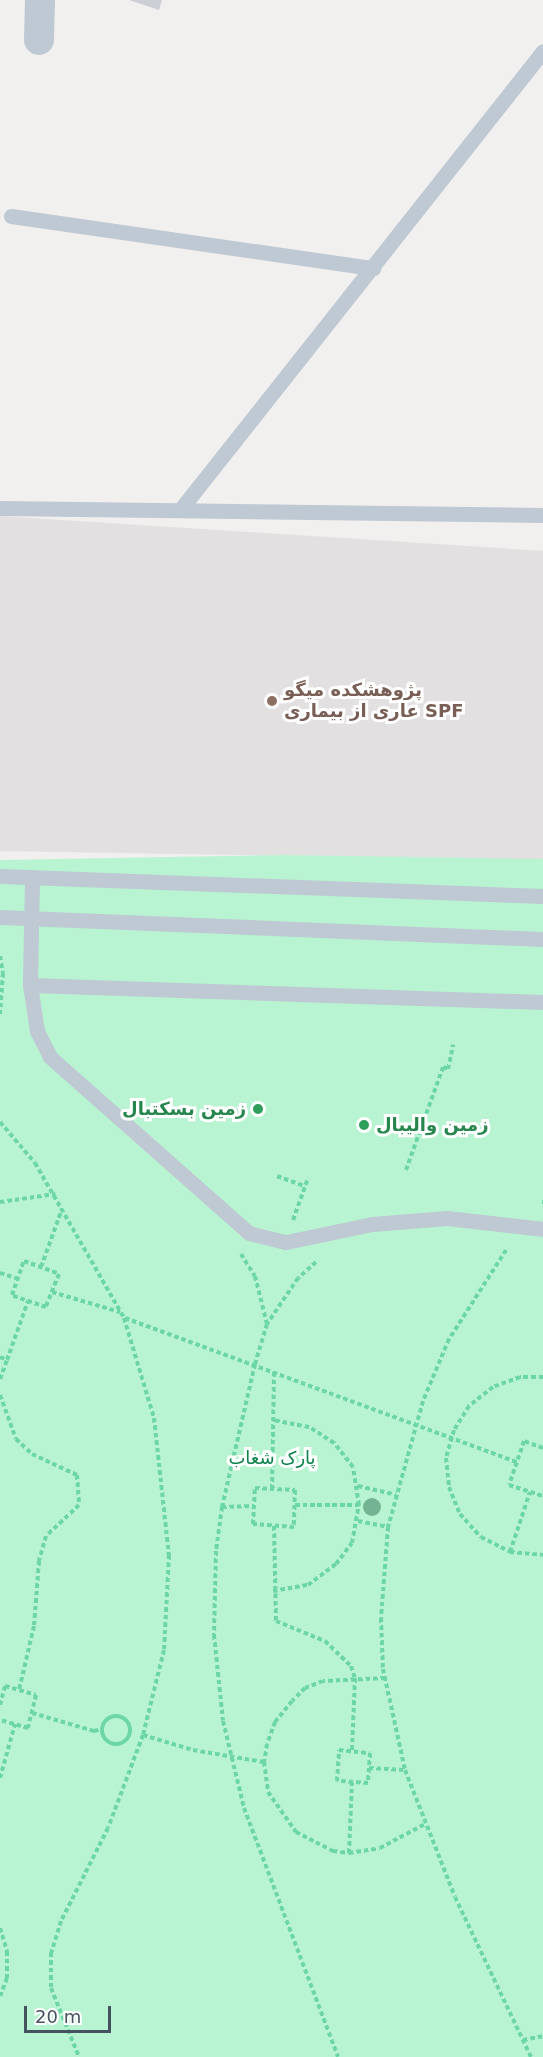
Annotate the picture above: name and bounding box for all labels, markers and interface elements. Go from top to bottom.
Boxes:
place label: پژوهشکده میگو عاری از بیماری SPF [284,680,463,722]
marker: پژوهشکده میگو عاری از بیماری SPF [265,694,279,708]
place label: زمین بسکتبال [122,1098,246,1120]
marker: زمین بسکتبال [251,1102,265,1116]
place label: زمین والیبال [376,1114,489,1136]
marker: زمین والیبال [357,1118,371,1132]
park label: پارک شغاب [228,1447,316,1469]
scale bar [27,1994,114,2032]
text: 20 m [35,2006,81,2027]

